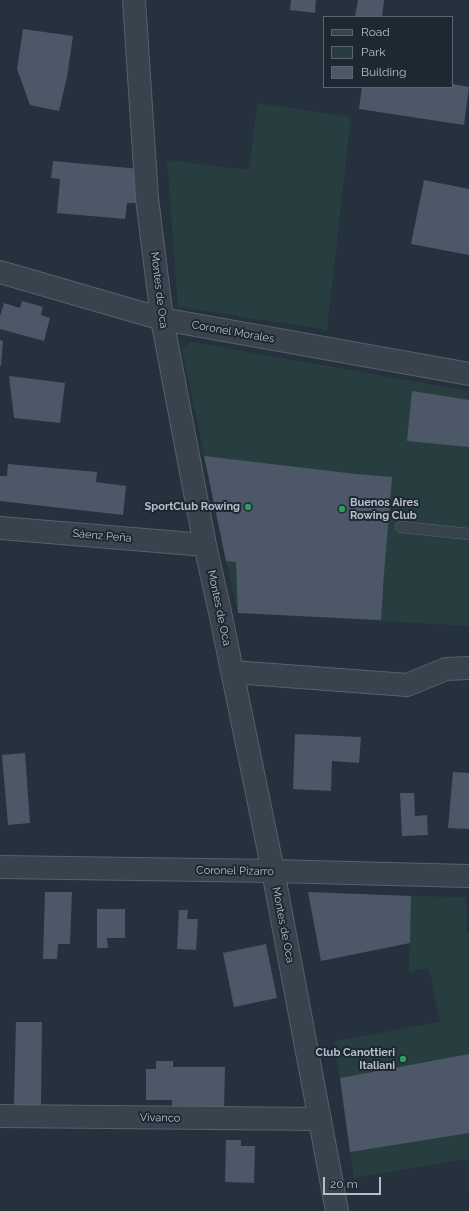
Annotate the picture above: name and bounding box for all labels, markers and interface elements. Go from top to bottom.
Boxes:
legend [323,16,453,88]
text: Road [361,25,390,39]
text: Park [361,45,386,59]
text: Building [361,65,407,79]
street label: Montes de Oca [148,251,170,329]
street label: Coronel Morales [191,318,275,346]
place label: Buenos Aires Rowing Club [350,496,419,522]
place label: SportClub Rowing [145,500,240,514]
marker: SportClub Rowing [243,502,253,512]
marker: Buenos Aires Rowing Club [337,504,347,514]
street label: Sáenz Peña [72,527,132,545]
street label: Montes de Oca [205,569,233,647]
street label: Coronel Pizarro [196,864,274,878]
street label: Montes de Oca [269,886,297,964]
place label: Club Canottieri Italiani [316,1046,395,1072]
marker: Club Canottieri Italiani [398,1054,408,1064]
street label: Vivanco [140,1111,180,1125]
scale bar [325,1169,383,1195]
text: 20 m [330,1177,358,1191]

